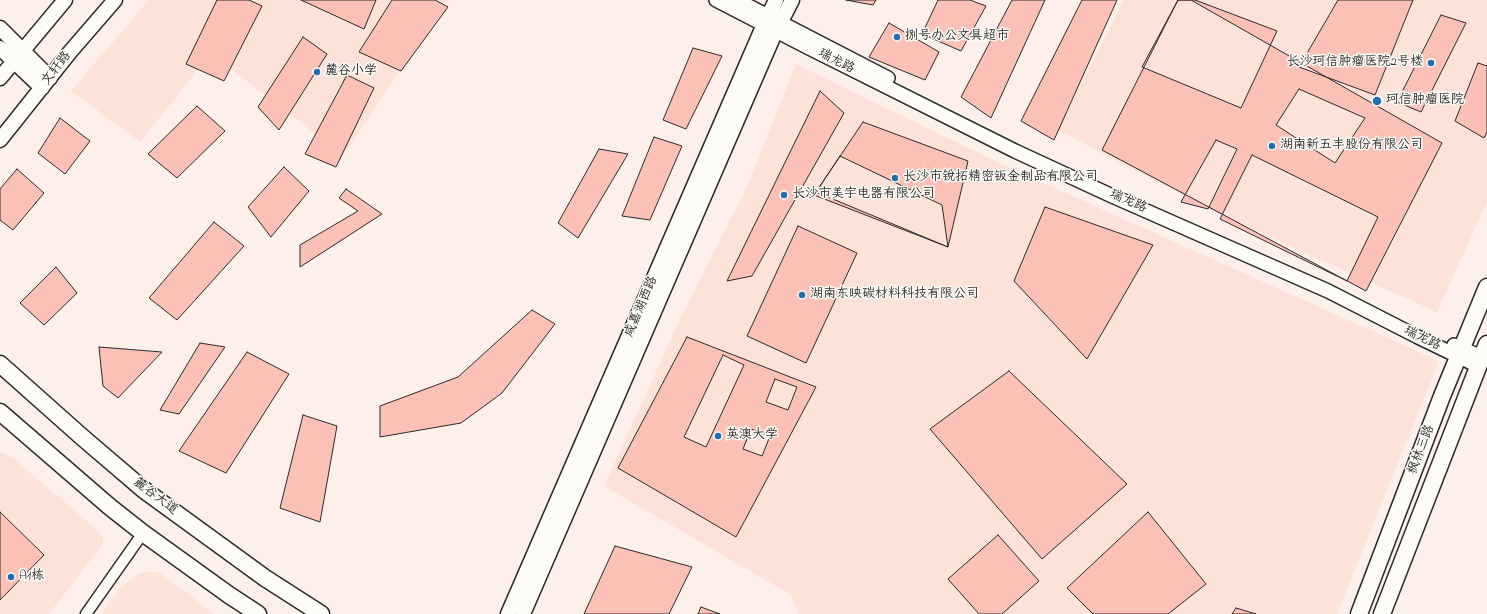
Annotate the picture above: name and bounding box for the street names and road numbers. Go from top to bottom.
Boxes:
street label: 瑞龙路 [815,46,857,78]
street label: 文轩路 [39,49,75,89]
street label: 瑞龙路 [1107,187,1149,217]
street label: 咸嘉湖西路 [622,274,662,340]
street label: 瑞龙路 [1401,323,1443,355]
street label: 枫林三路 [1405,423,1439,477]
street label: 麓谷大道 [130,475,180,519]

